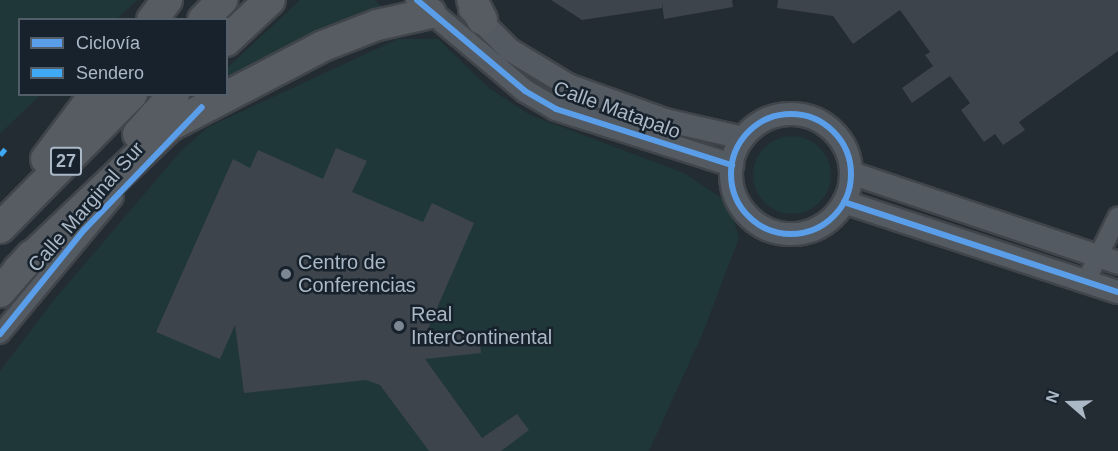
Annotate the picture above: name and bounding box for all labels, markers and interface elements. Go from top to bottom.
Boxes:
legend [18,18,228,96]
text: Ciclovía [76,33,140,53]
text: Sendero [76,63,144,83]
street label: Calle Matapalo [550,76,684,144]
street label: Calle Marginal Sur [23,137,149,277]
road number: 27 [50,146,82,176]
place label: Centro de Conferencias [298,250,416,297]
marker: Centro de Conferencias [279,267,293,281]
place label: Real InterContinental [411,302,552,349]
marker: Real InterContinental [392,319,406,333]
north arrow [1040,373,1100,433]
text: N [1043,388,1063,405]

